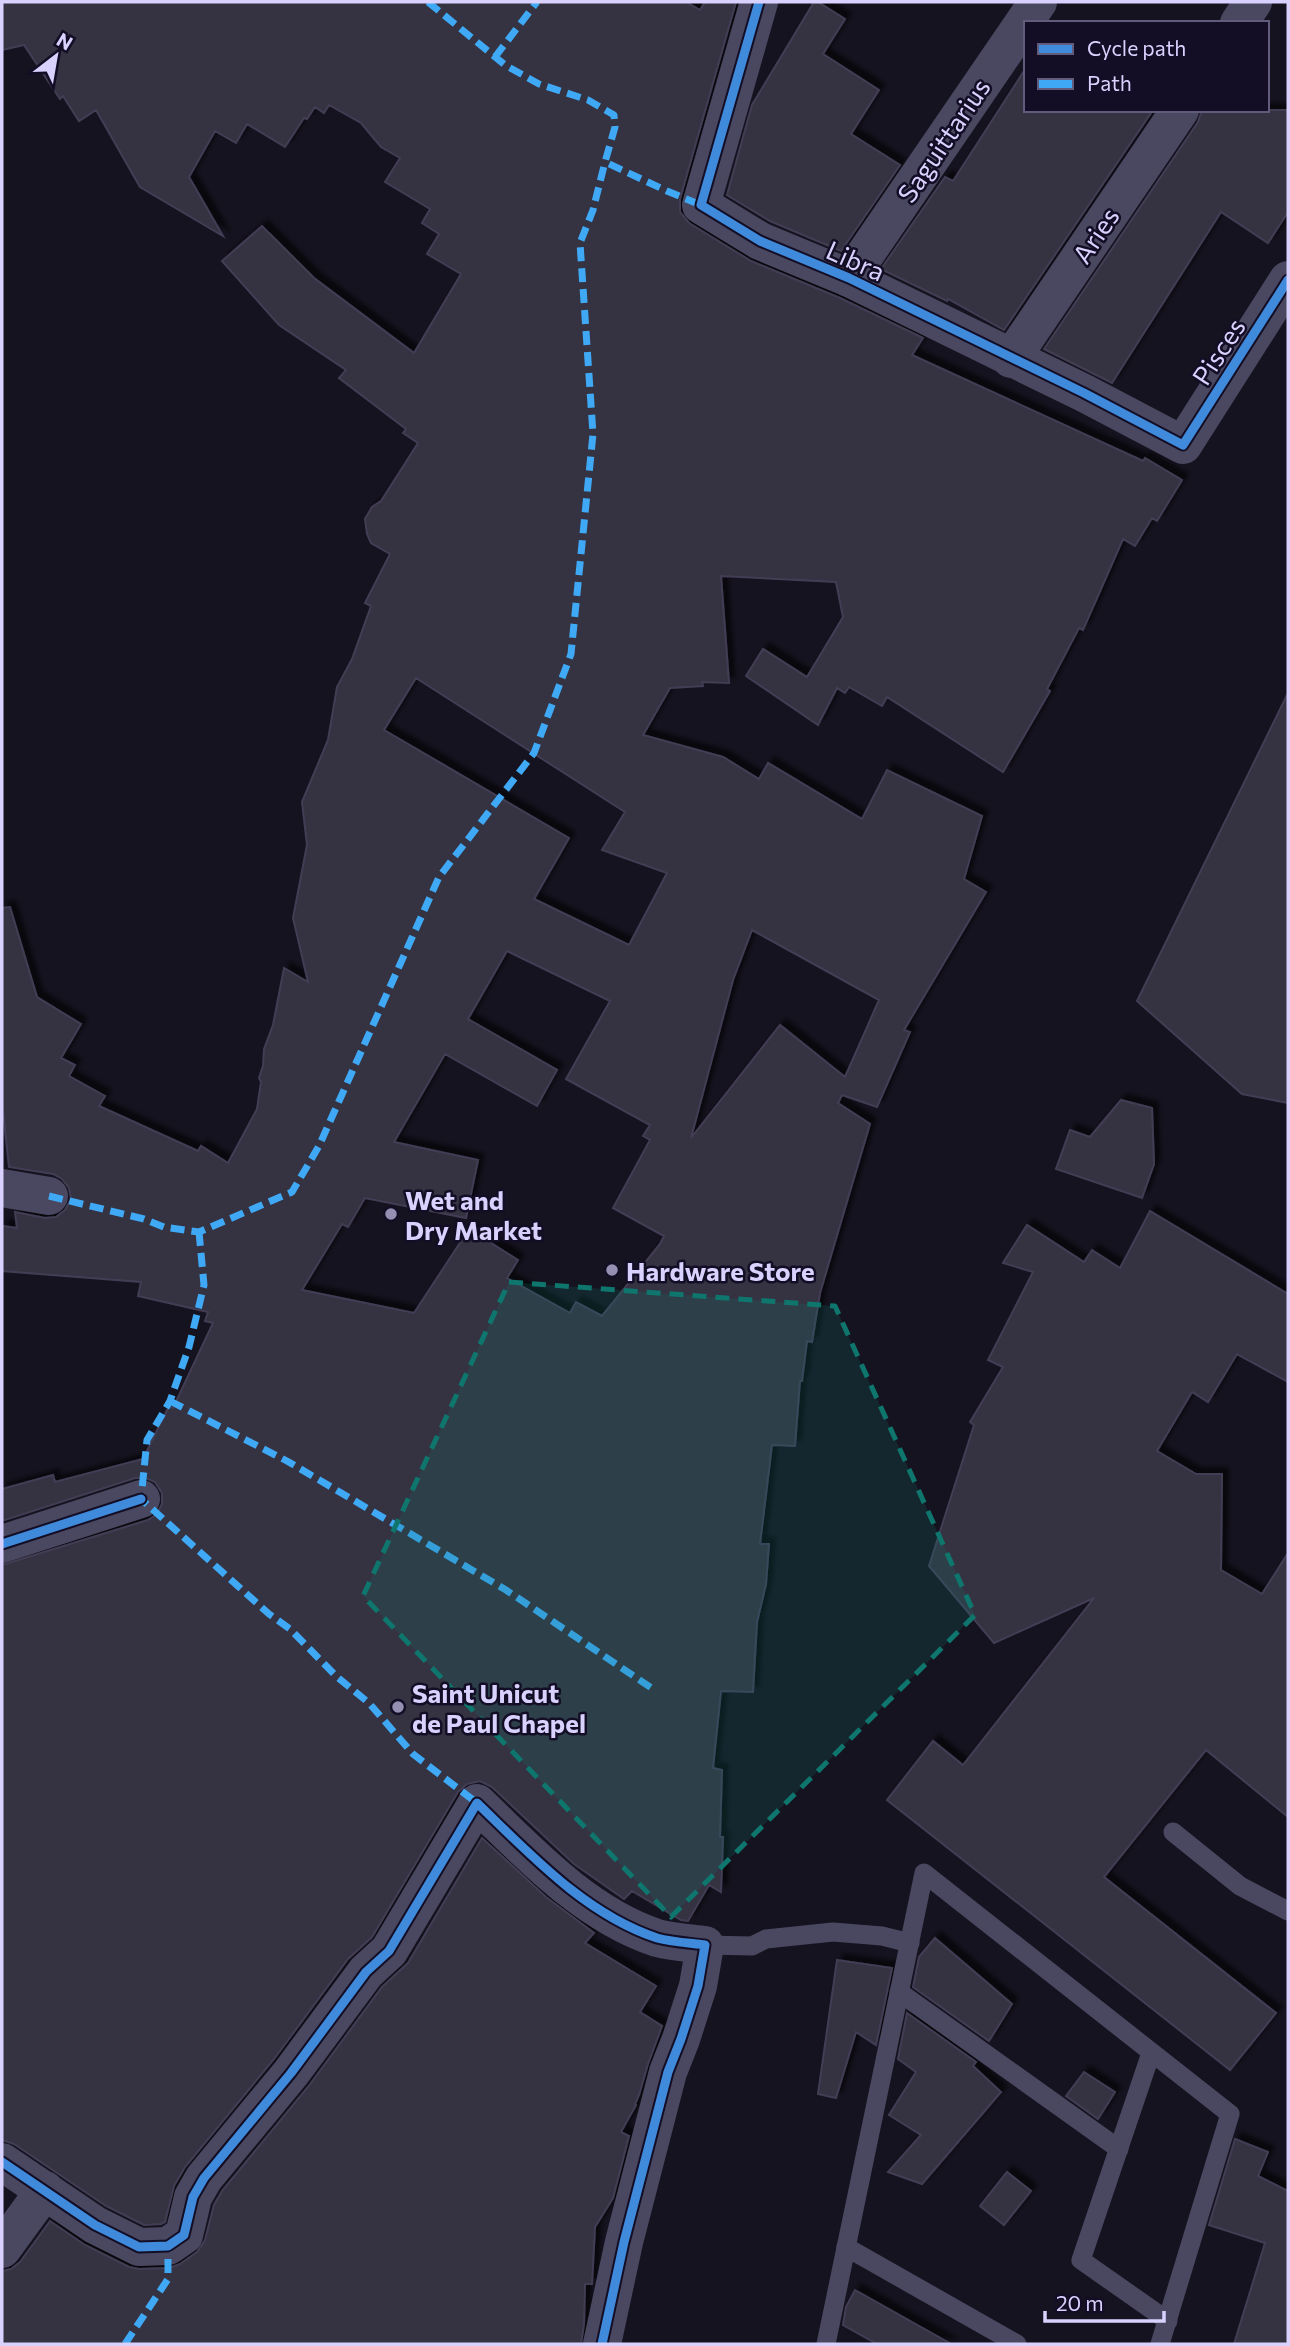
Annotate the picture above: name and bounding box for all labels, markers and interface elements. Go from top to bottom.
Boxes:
north arrow [21,21,91,91]
legend [1024,21,1269,112]
text: N [53,27,77,55]
text: Cycle path [1087,35,1186,60]
text: Path [1087,70,1132,95]
street label: Saguittarius [890,72,996,208]
street label: Aries [1065,201,1125,269]
street label: Libra [822,234,890,286]
street label: Pisces [1185,312,1251,390]
place label: Wet and Dry Market [405,1184,542,1245]
marker: Wet and Dry Market [383,1206,399,1222]
place label: Hardware Store [626,1255,815,1286]
marker: Hardware Store [604,1262,620,1278]
place label: Saint Unicut de Paul Chapel [412,1677,586,1738]
marker: Saint Unicut de Paul Chapel [390,1699,406,1715]
scale bar [1045,2280,1164,2324]
text: 20 m [1056,2290,1104,2315]

